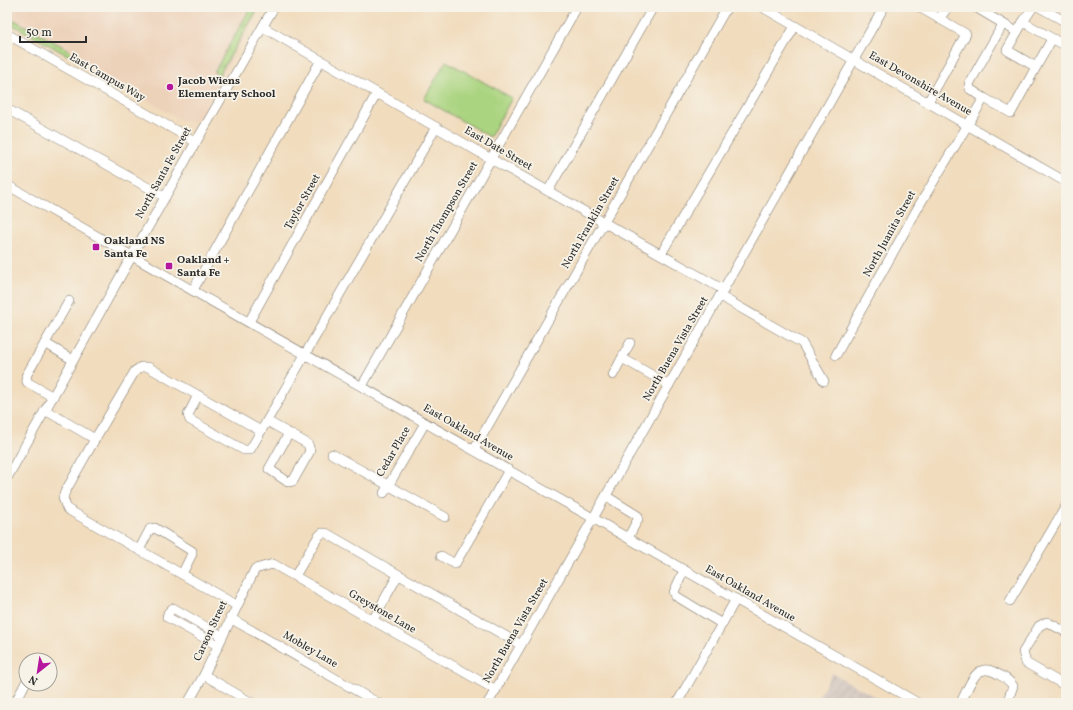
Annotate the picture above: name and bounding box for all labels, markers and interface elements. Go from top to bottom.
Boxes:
scale bar [20,18,86,44]
text: 50 m [26,25,52,41]
street label: East Devonshire Avenue [866,48,974,120]
street label: East Campus Way [66,50,148,106]
place label: Jacob Wiens Elementary School [177,74,276,102]
marker: Jacob Wiens Elementary School [165,82,175,92]
street label: East Date Street [461,123,535,175]
street label: North Santa Fe Street [133,124,196,222]
street label: North Thompson Street [412,159,482,265]
street label: Taylor Street [281,171,325,233]
street label: North Franklin Street [559,174,624,272]
street label: North Juanita Street [860,188,920,280]
place label: Oakland NS Santa Fe [104,234,165,262]
marker: Oakland NS Santa Fe [91,242,101,252]
place label: Oakland + Santa Fe [177,253,230,281]
marker: Oakland + Santa Fe [164,261,174,271]
street label: North Buena Vista Street [640,294,712,404]
street label: East Oakland Avenue [420,401,516,465]
street label: Cedar Place [373,424,415,480]
street label: East Oakland Avenue [702,562,798,626]
street label: North Buena Vista Street [480,576,552,686]
street label: Greystone Lane [346,587,418,637]
street label: Carson Street [190,598,232,664]
street label: Mobley Lane [280,628,340,672]
north arrow [18,652,58,692]
text: N [27,671,41,688]

